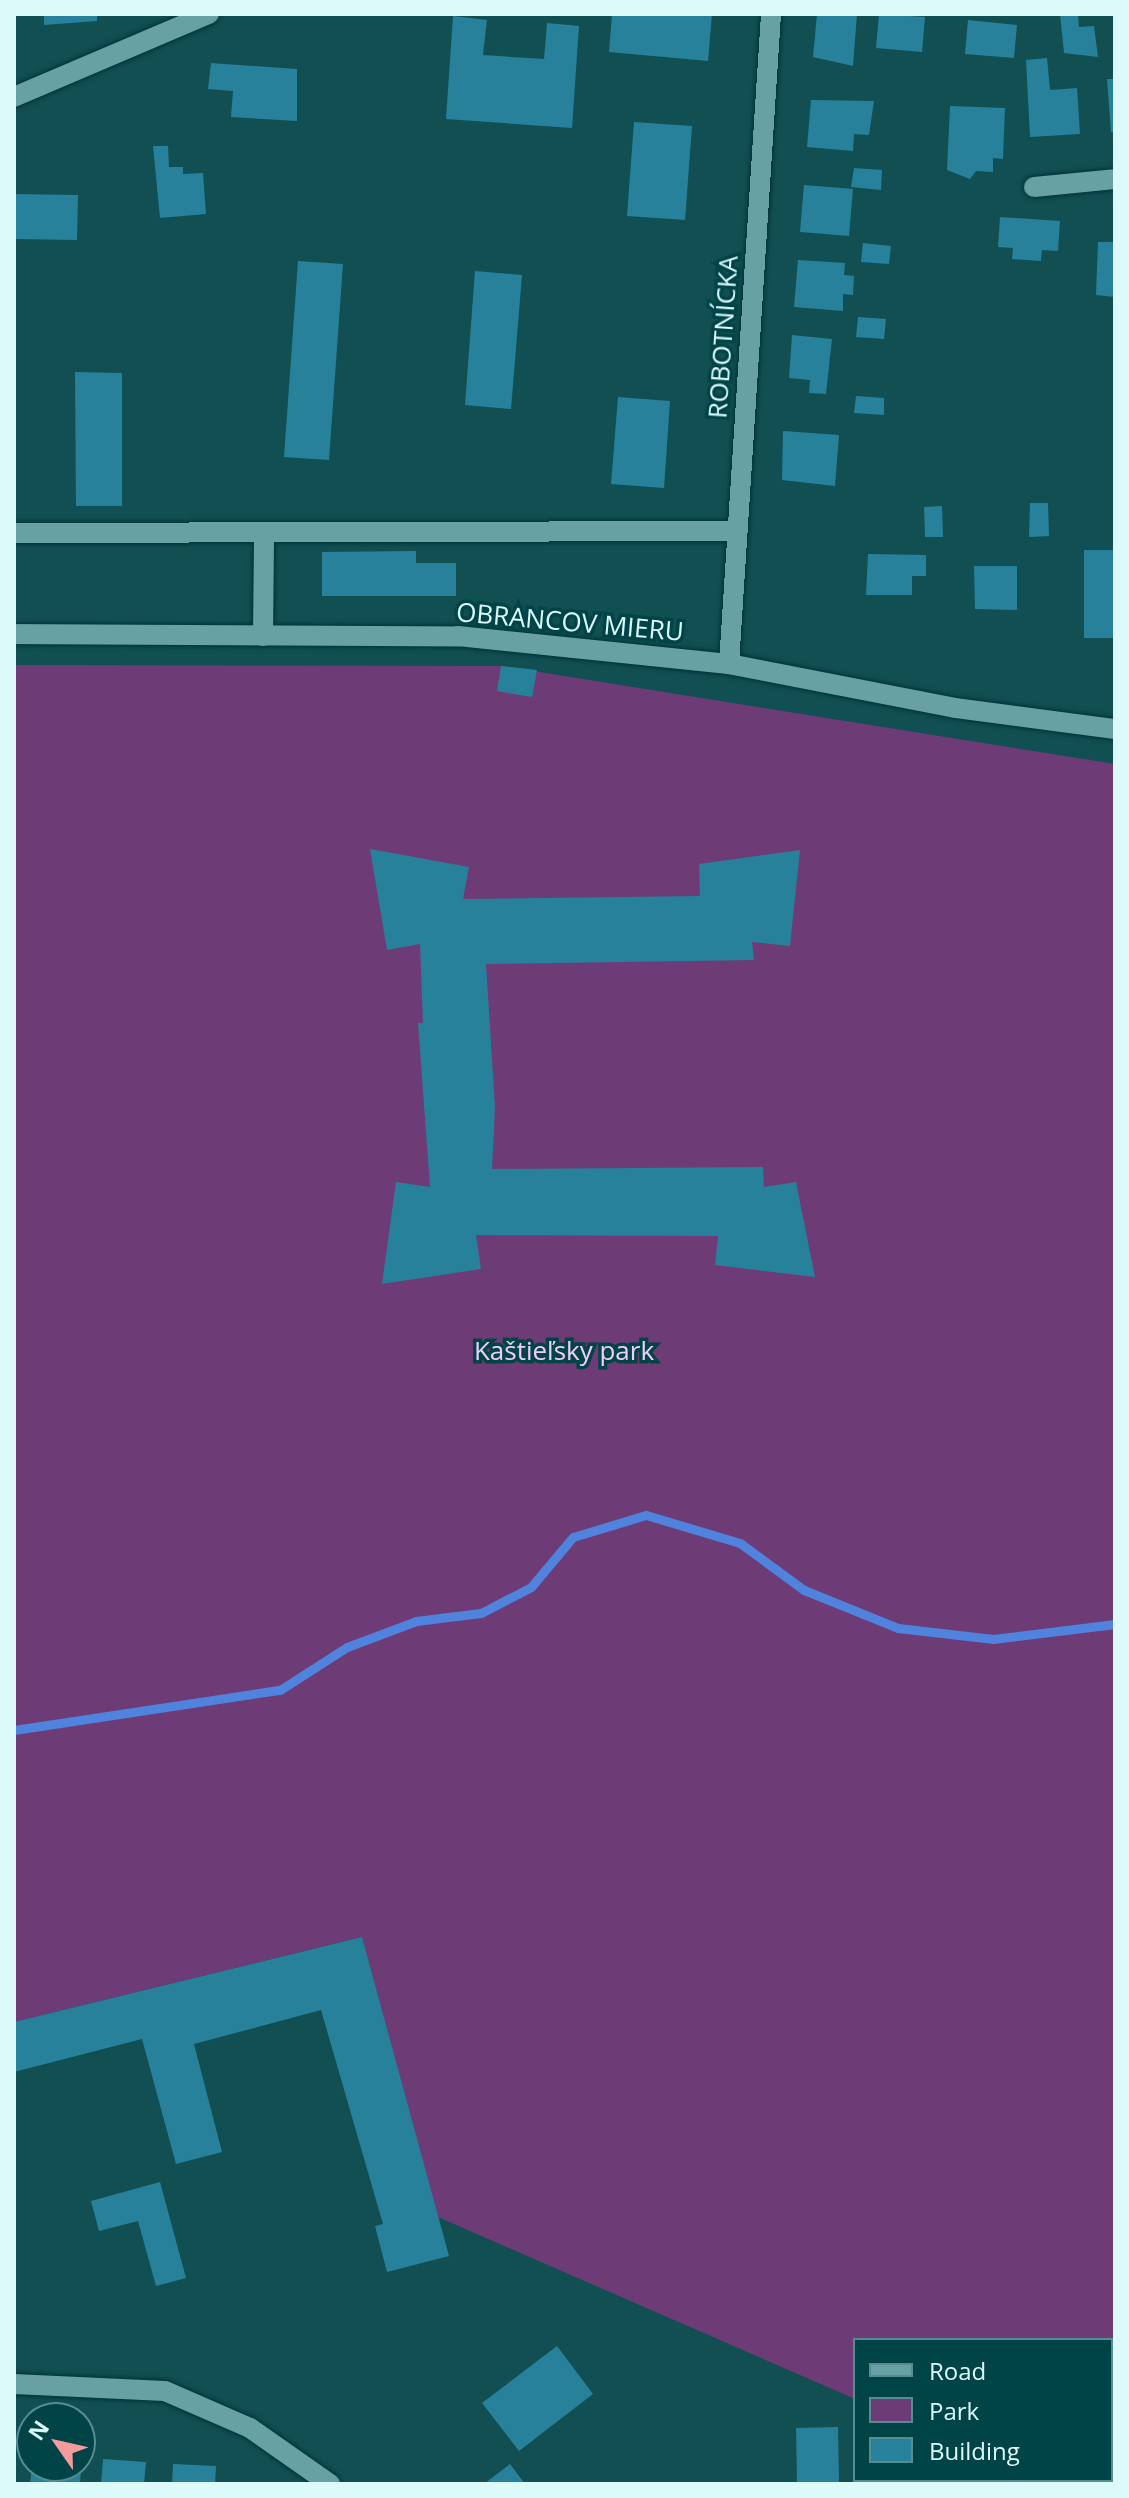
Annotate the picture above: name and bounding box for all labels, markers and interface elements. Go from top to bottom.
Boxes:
street label: ROBOTNÍCKA [702,255,744,419]
street label: OBRANCOV MIERU [455,597,685,647]
park label: Kaštieľsky park [474,1335,654,1367]
legend [853,2338,1113,2482]
text: Road [929,2354,986,2387]
text: Park [929,2394,979,2427]
north arrow [16,2402,96,2482]
text: N [20,2414,55,2446]
text: Building [929,2434,1020,2467]

